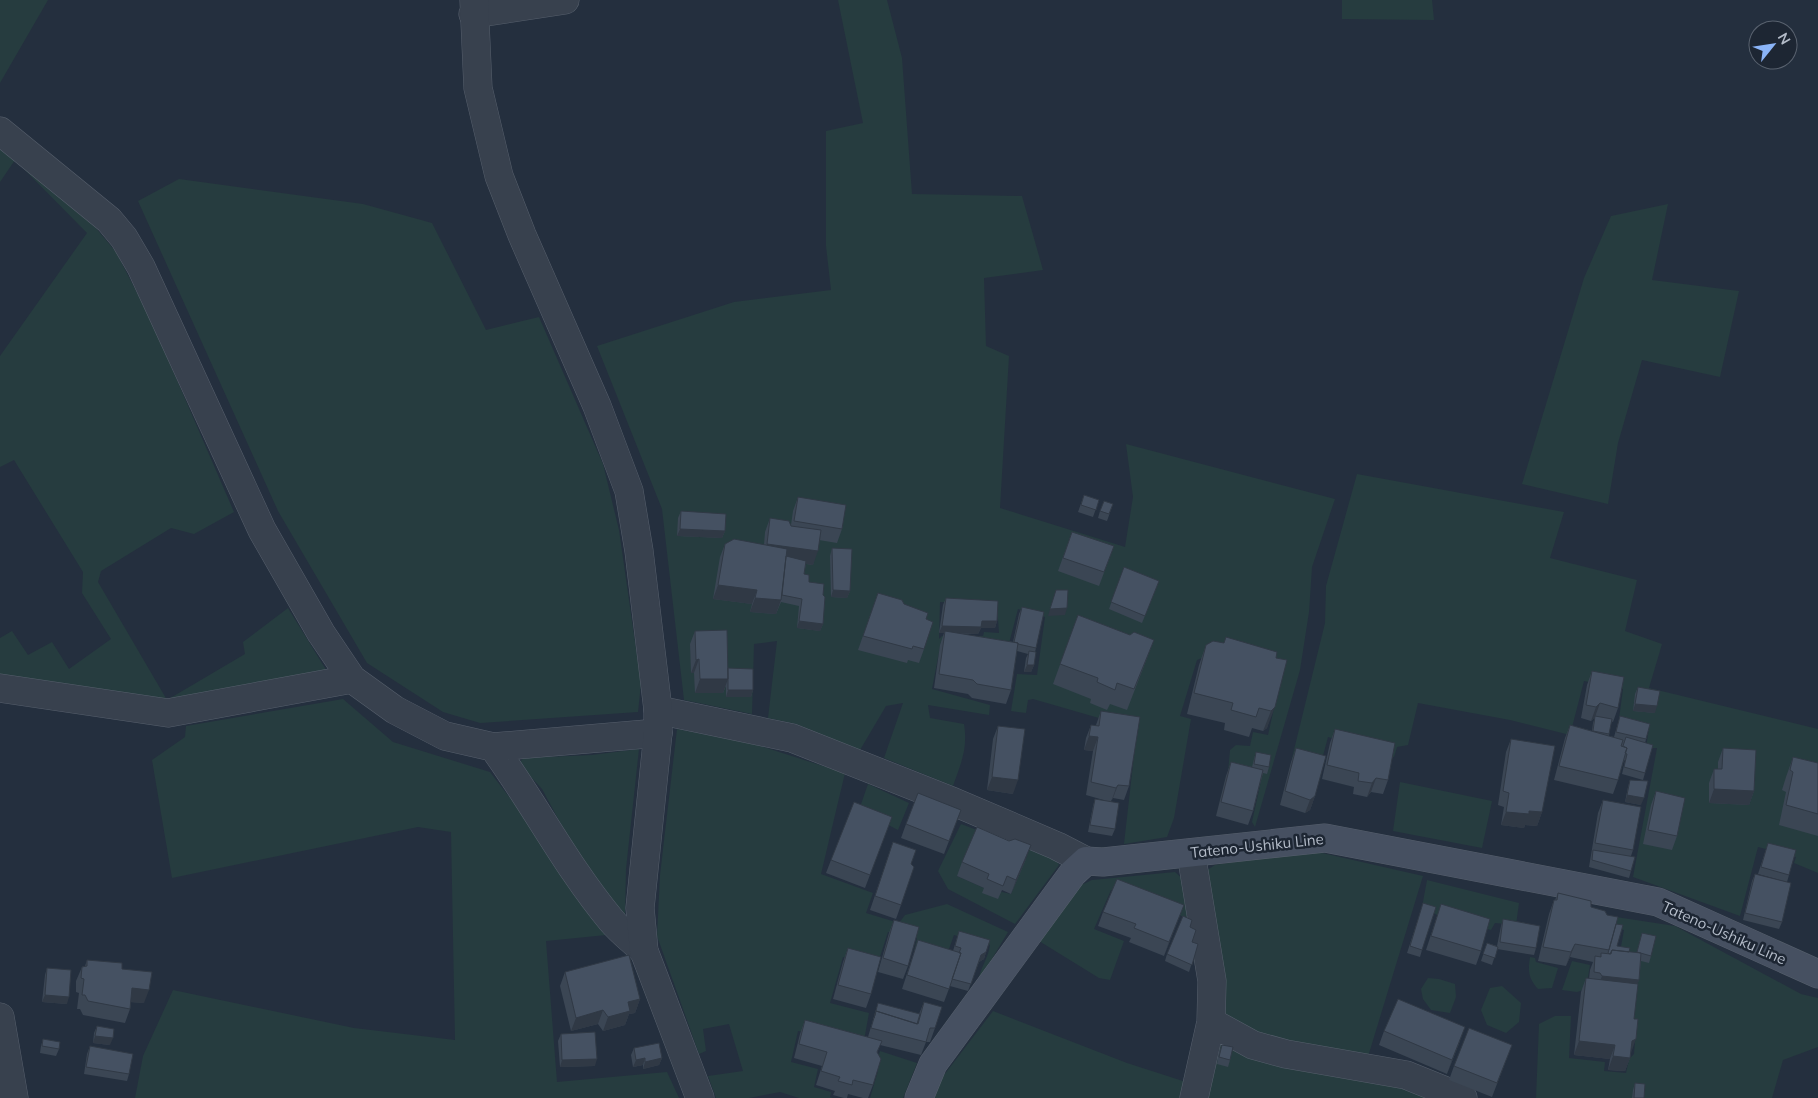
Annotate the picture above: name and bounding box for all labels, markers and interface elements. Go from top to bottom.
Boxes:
north arrow [1748,20,1798,70]
text: N [1774,29,1795,48]
street label: Tateno-Ushiku Line [1189,829,1325,862]
street label: Tateno-Ushiku Line [1659,897,1789,968]

